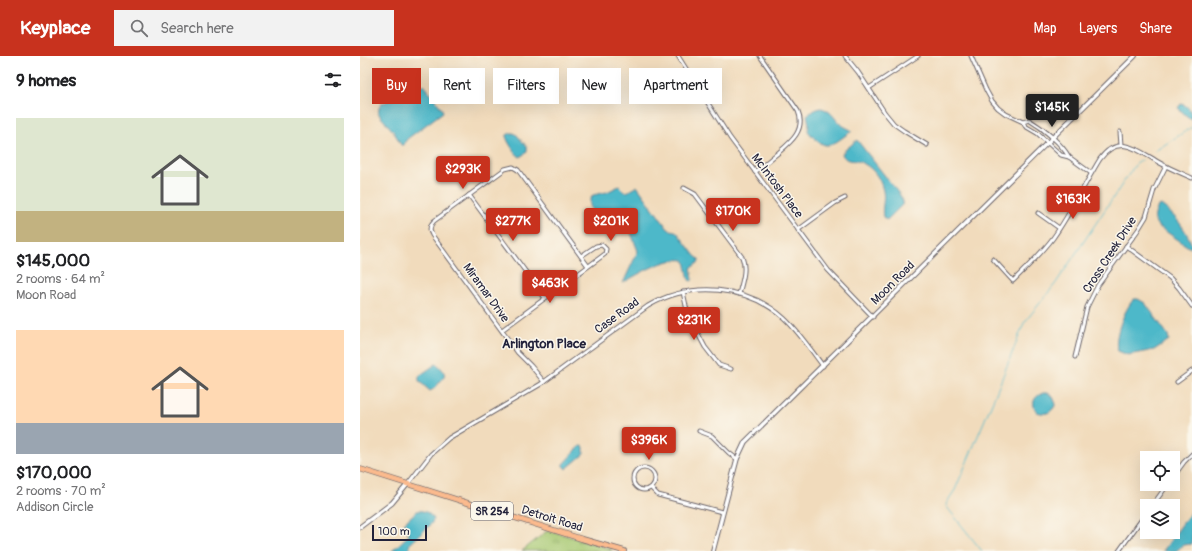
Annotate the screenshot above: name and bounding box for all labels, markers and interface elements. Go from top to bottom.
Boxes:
search box [114,10,394,46]
text: Keyplace [20,16,90,40]
icon: search [128,17,150,39]
text: Search here [160,19,234,38]
text: Map [1034,20,1057,37]
text: Layers [1079,20,1117,37]
text: Share [1139,20,1172,37]
chip: Buy [372,68,421,104]
chip: Rent [429,68,485,104]
chip: Filters [493,68,559,104]
chip: New [567,68,621,104]
chip: Apartment [629,68,722,104]
icon: filters [322,69,344,91]
text: 9 homes [16,70,76,91]
pin: $145K [1024,94,1080,128]
text: $145K [1035,99,1069,115]
icon: home [144,144,216,216]
street label: McIntosh Place [748,151,806,221]
pin: $293K [435,156,491,190]
text: $293K [445,161,481,177]
pin: $163K [1045,186,1101,220]
text: $163K [1056,191,1090,207]
pin: $170K [705,198,761,232]
text: $170K [715,203,751,219]
pin: $277K [485,208,541,242]
pin: $201K [583,208,639,242]
text: $277K [495,213,531,229]
text: $201K [593,213,629,229]
street label: Cross Creek Drive [1080,214,1140,296]
text: $145,000 [16,250,90,271]
street label: Moon Road [868,258,918,308]
street label: Miramar Drive [460,261,513,326]
pin: $463K [522,270,578,304]
text: 2 rooms · 64 m² [16,271,105,287]
text: $463K [531,275,569,291]
text: Moon Road [16,287,76,303]
street label: Case Road [592,295,642,337]
pin: $231K [666,307,722,341]
text: $231K [677,312,711,328]
district label: Arlington Place [502,336,587,352]
icon: home [144,356,216,428]
pin: $396K [621,427,677,461]
text: $396K [631,432,667,448]
map controls [1140,451,1180,539]
button: locate [1140,451,1180,491]
text: $170,000 [16,462,92,483]
text: 2 rooms · 70 m² [16,483,106,499]
text: Addison Circle [16,499,93,515]
button: layers [1140,499,1180,539]
road number: SR 254 [471,502,513,520]
street label: Detroit Road [520,503,585,535]
scale bar [372,523,427,542]
text: 100 m [378,525,409,538]

